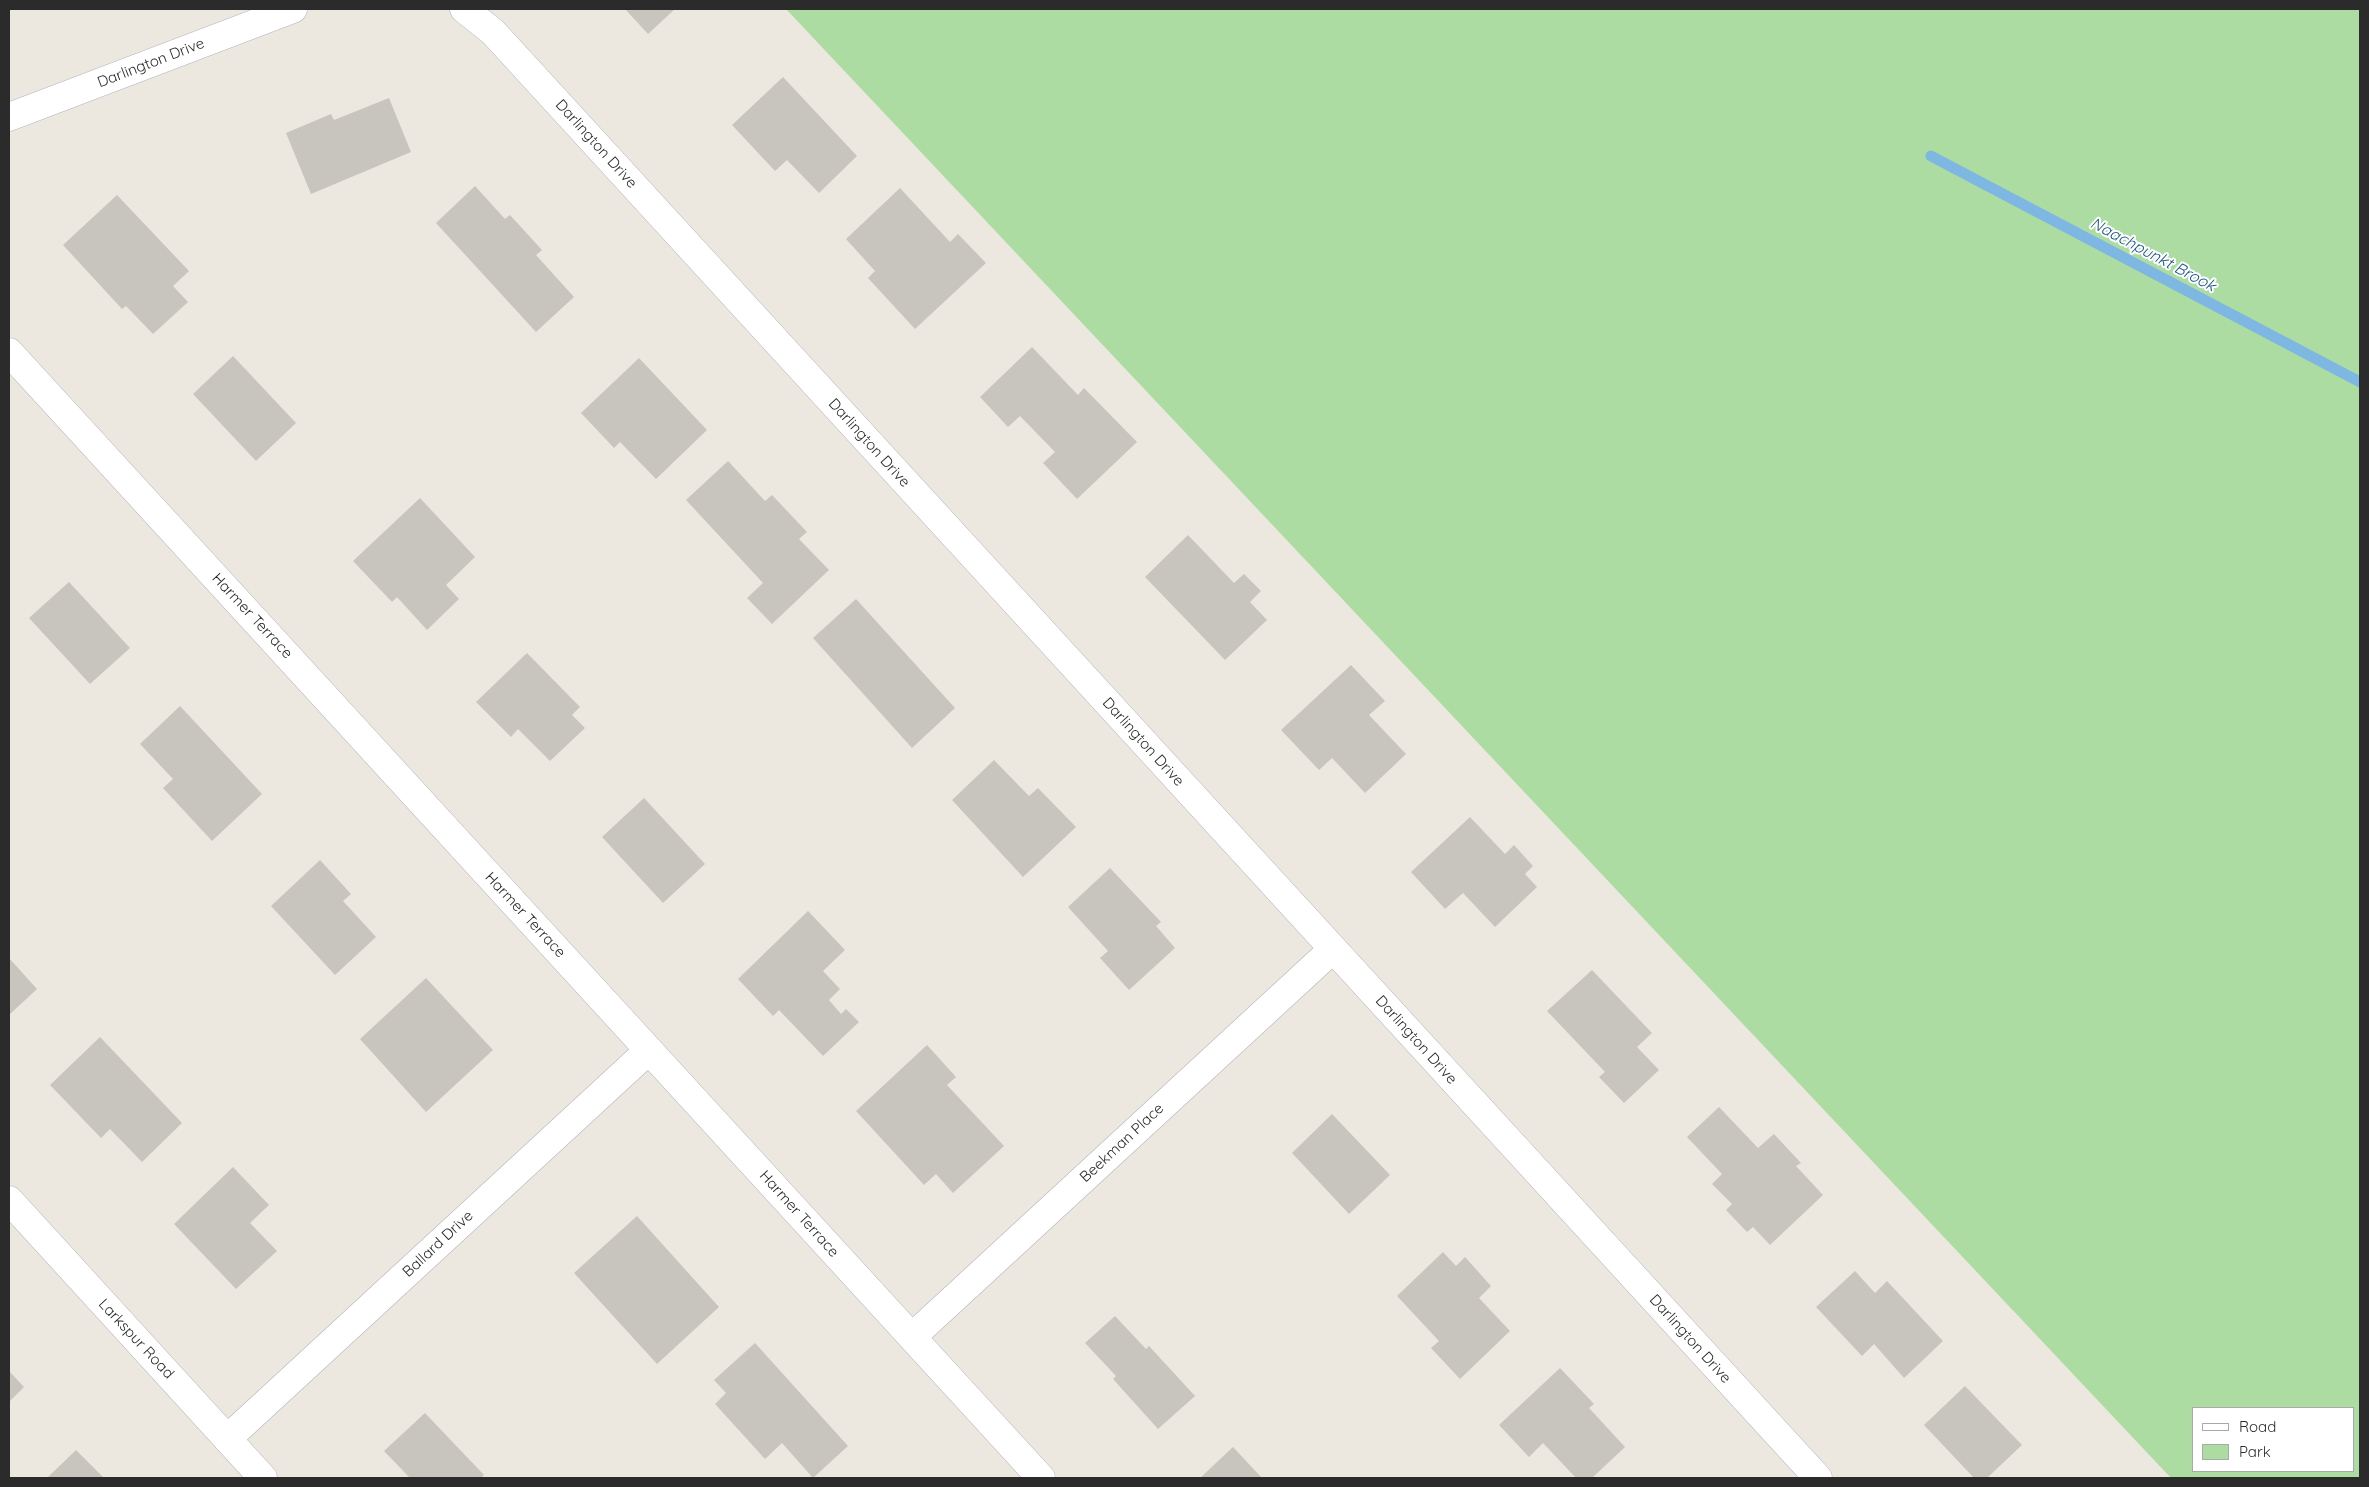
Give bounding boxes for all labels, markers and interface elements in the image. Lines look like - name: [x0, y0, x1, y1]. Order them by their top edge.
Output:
- street label: Darlington Drive: [95, 34, 207, 92]
- street label: Darlington Drive: [551, 96, 641, 192]
- water label: Naachpunkt Brook: [2087, 214, 2219, 296]
- street label: Darlington Drive: [824, 395, 914, 491]
- street label: Harmer Terrace: [208, 570, 296, 662]
- street label: Darlington Drive: [1098, 694, 1188, 790]
- street label: Harmer Terrace: [481, 869, 569, 961]
- street label: Darlington Drive: [1371, 992, 1461, 1088]
- street label: Beekman Place: [1076, 1100, 1168, 1186]
- street label: Harmer Terrace: [755, 1167, 843, 1261]
- street label: Ballard Drive: [399, 1207, 477, 1281]
- street label: Darlington Drive: [1645, 1291, 1735, 1387]
- street label: Larkspur Road: [94, 1295, 178, 1383]
- legend: [2192, 1407, 2354, 1472]
- text: Road: [2239, 1417, 2276, 1436]
- text: Park: [2239, 1442, 2271, 1461]

